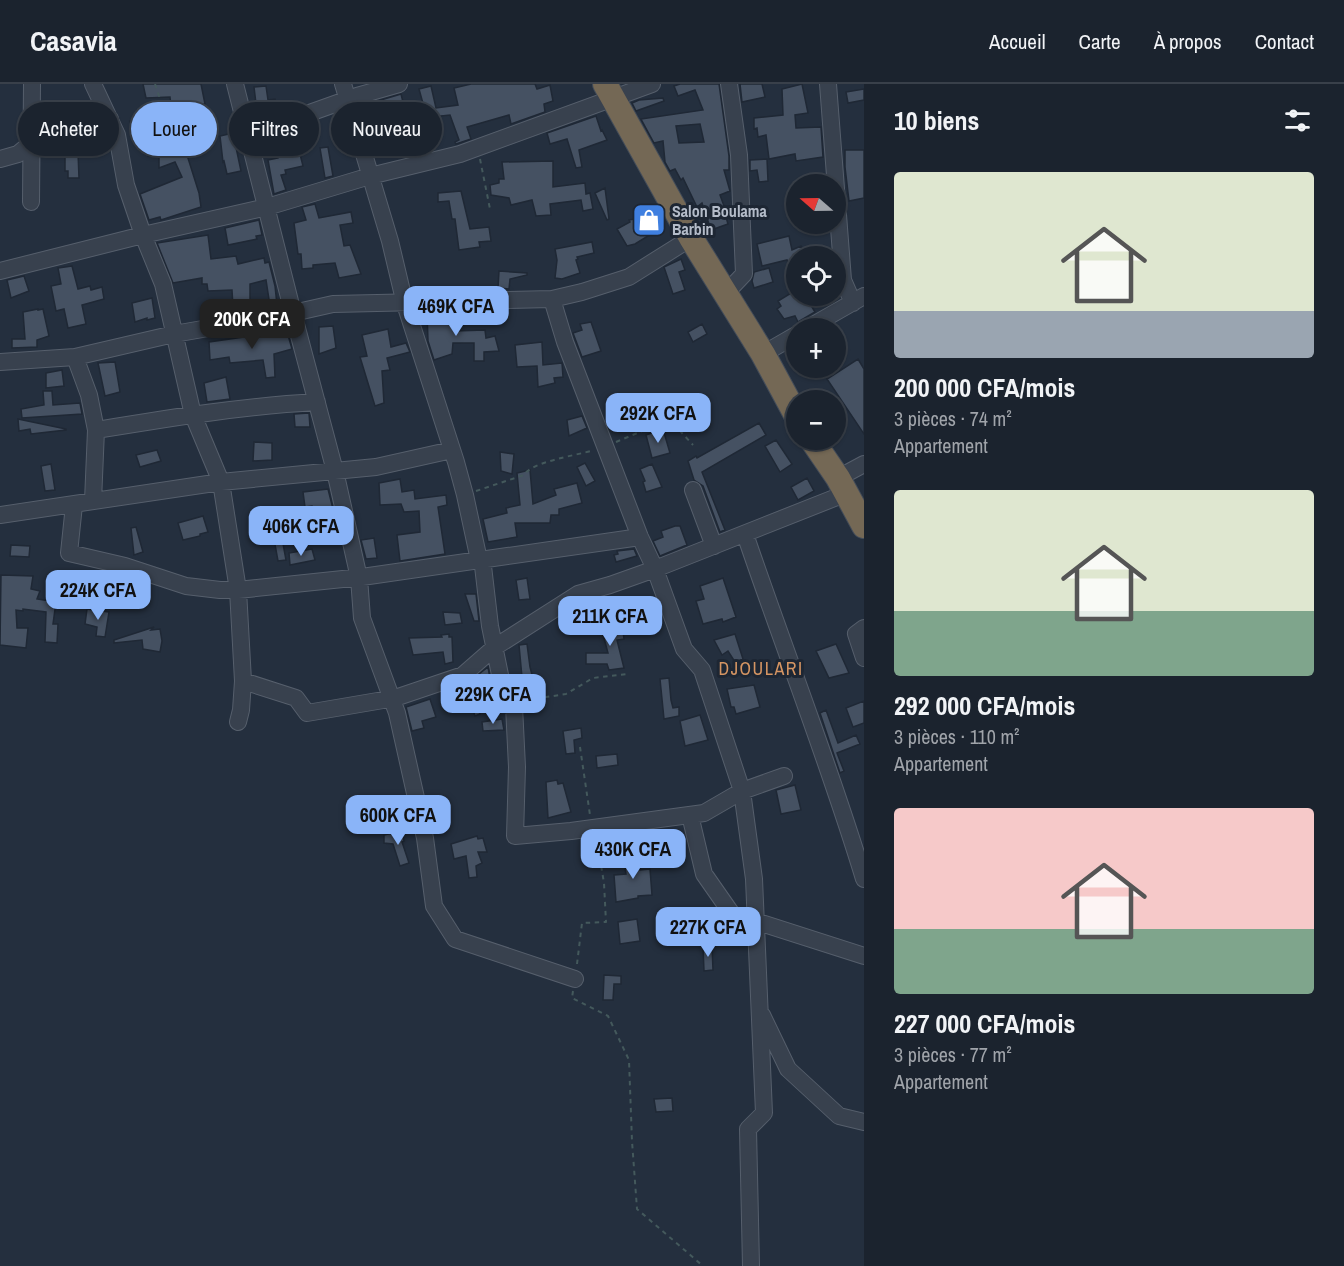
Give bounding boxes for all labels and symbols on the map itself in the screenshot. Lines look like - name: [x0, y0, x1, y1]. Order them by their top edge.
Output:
- north arrow: [786, 174, 846, 234]
- place label: Salon Boulama Barbin: [672, 200, 767, 240]
- shop icon: Salon Boulama Barbin: [631, 202, 667, 238]
- pin: 469K CFA: [394, 286, 518, 337]
- pin: 200K CFA: [190, 299, 314, 350]
- pin: 292K CFA: [596, 393, 720, 444]
- pin: 406K CFA: [239, 506, 363, 557]
- pin: 224K CFA: [36, 570, 160, 621]
- pin: 211K CFA: [548, 596, 672, 647]
- district label: DJOULARI: [719, 656, 804, 681]
- pin: 229K CFA: [431, 674, 555, 725]
- pin: 600K CFA: [336, 795, 460, 846]
- pin: 430K CFA: [571, 829, 695, 880]
- pin: 227K CFA: [646, 907, 770, 958]

